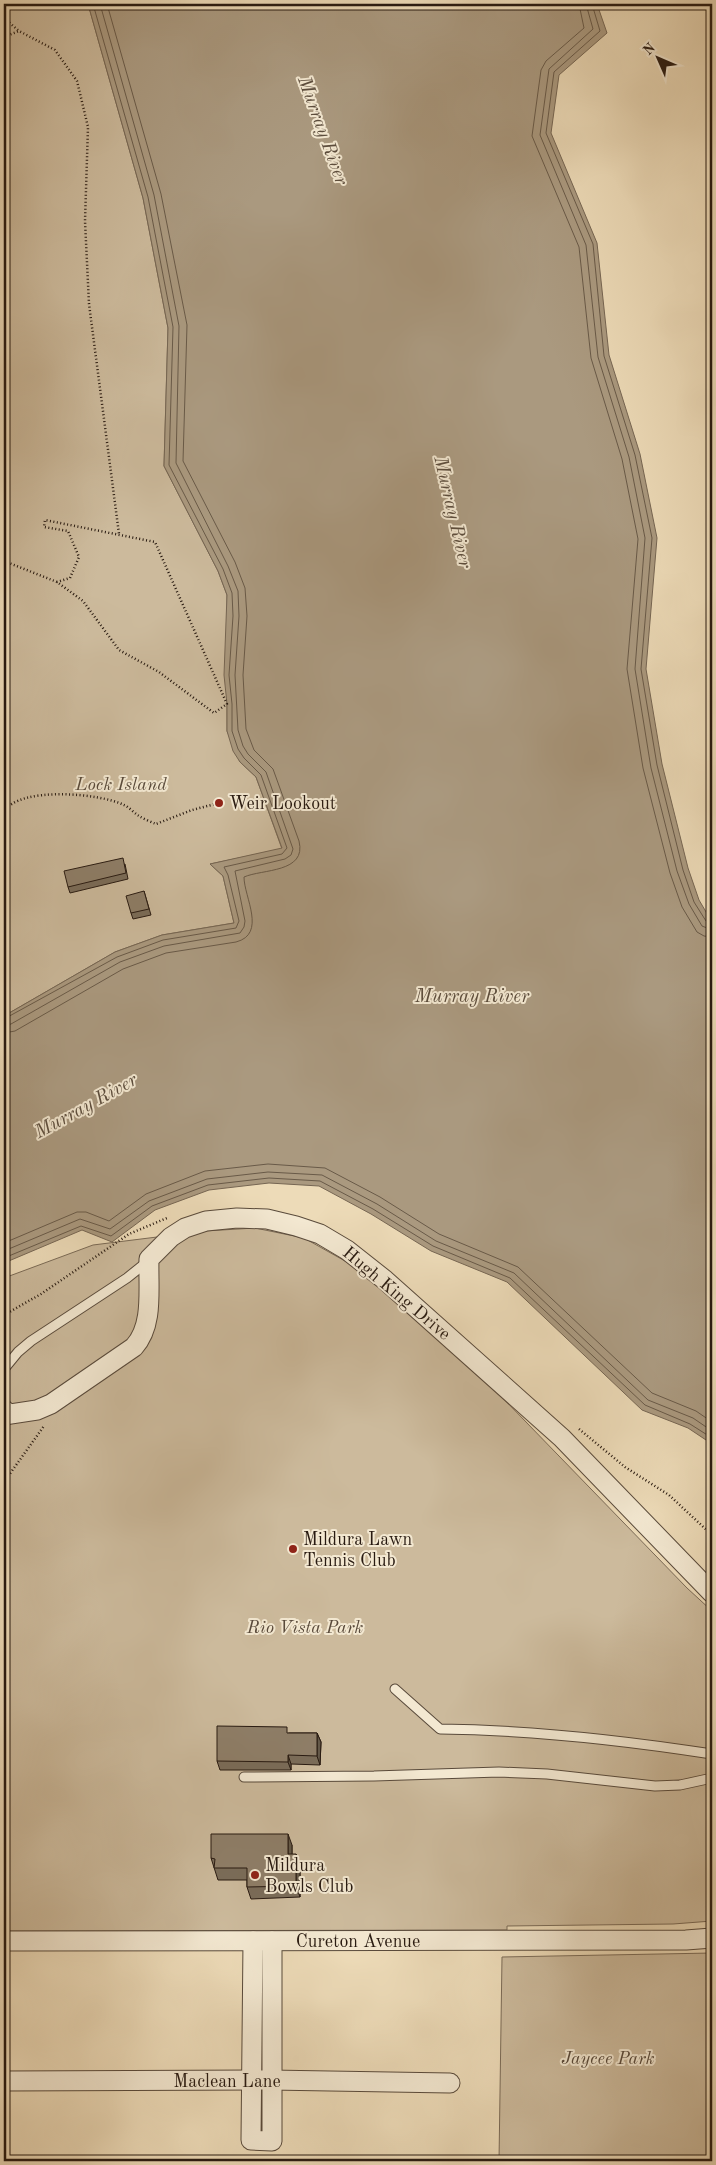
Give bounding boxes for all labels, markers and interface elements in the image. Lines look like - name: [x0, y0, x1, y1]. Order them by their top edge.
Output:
- north arrow: [634, 32, 684, 82]
- text: N: [641, 41, 658, 58]
- water label: Murray River: [293, 73, 350, 189]
- water label: Murray River: [429, 454, 474, 571]
- park label: Lock Island: [74, 776, 167, 794]
- place label: Weir Lookout: [229, 795, 336, 813]
- marker: Weir Lookout: [213, 797, 225, 809]
- water label: Murray River: [414, 988, 530, 1007]
- water label: Murray River: [31, 1071, 142, 1144]
- street label: Hugh King Drive: [339, 1244, 454, 1344]
- place label: Mildura Lawn Tennis Club: [303, 1531, 413, 1570]
- marker: Mildura Lawn Tennis Club: [287, 1543, 299, 1555]
- park label: Rio Vista Park: [246, 1619, 363, 1637]
- place label: Mildura Bowls Club: [265, 1857, 354, 1896]
- marker: Mildura Bowls Club: [249, 1869, 261, 1881]
- street label: Cureton Avenue: [296, 1933, 420, 1951]
- park label: Jaycee Park: [561, 2050, 655, 2068]
- street label: Maclean Lane: [173, 2073, 281, 2091]

